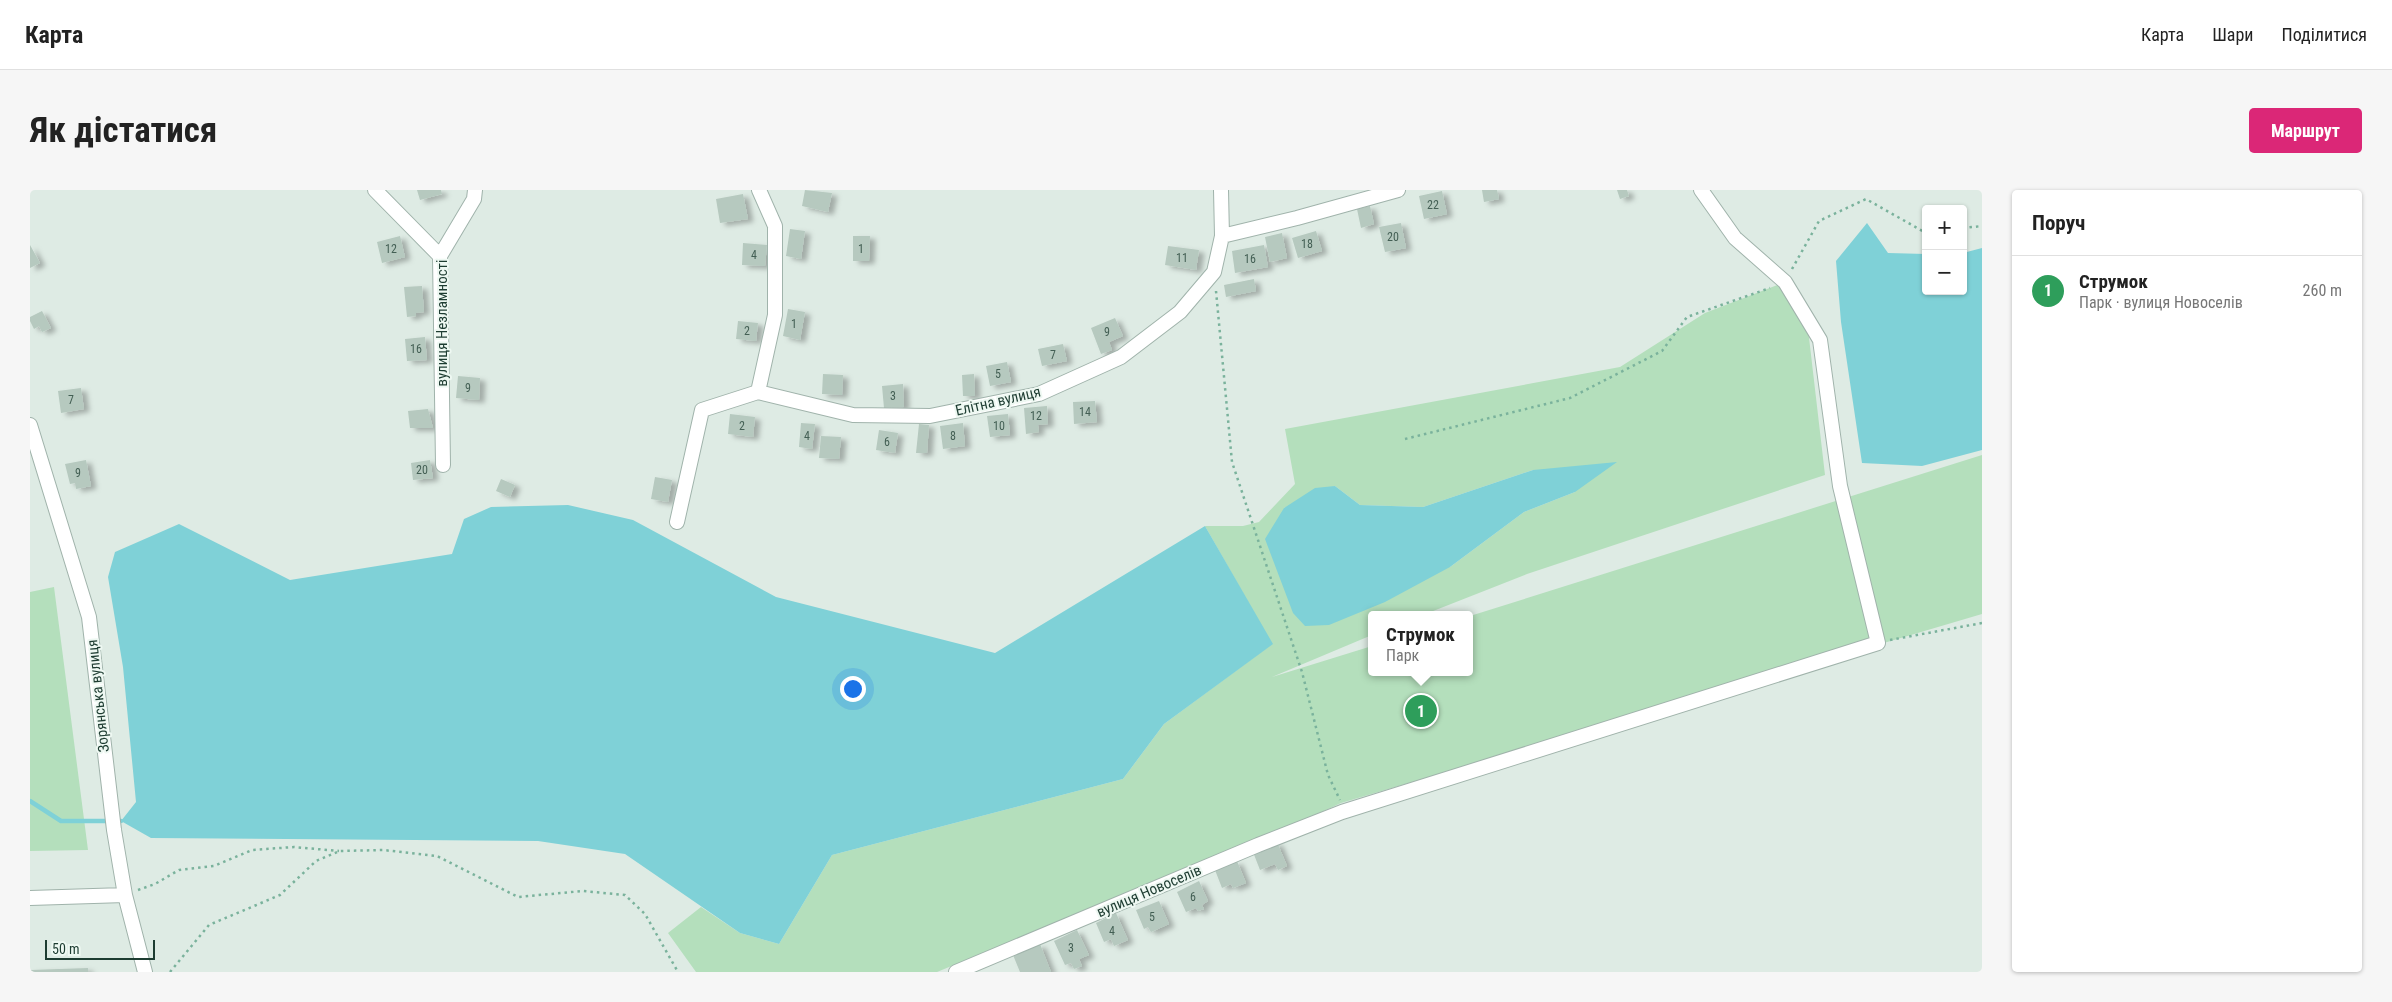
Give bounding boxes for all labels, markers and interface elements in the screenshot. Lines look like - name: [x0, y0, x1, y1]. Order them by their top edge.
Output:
- text: Карта: [25, 21, 83, 49]
- text: Карта: [2141, 24, 2184, 45]
- text: Шари: [2212, 24, 2253, 45]
- text: Поділитися: [2281, 24, 2367, 45]
- button: Маршрут: [2249, 108, 2362, 153]
- text: Як дістатися: [30, 110, 217, 151]
- house number: 22: [1427, 198, 1439, 212]
- map controls: [1922, 205, 1967, 295]
- button: +: [1922, 205, 1967, 250]
- text: Поруч: [2032, 211, 2085, 235]
- house number: 20: [1387, 230, 1399, 244]
- house number: 18: [1301, 237, 1313, 251]
- house number: 12: [385, 242, 397, 256]
- house number: 1: [858, 242, 864, 256]
- house number: 4: [751, 248, 757, 262]
- button: −: [1922, 250, 1967, 295]
- house number: 11: [1176, 251, 1188, 265]
- house number: 16: [1244, 252, 1256, 266]
- street label: вулиця Незламності: [433, 260, 451, 386]
- text: Струмок: [2079, 270, 2148, 293]
- text: 1: [2044, 281, 2052, 300]
- text: 260 m: [2303, 281, 2342, 300]
- text: Парк · вулиця Новоселів: [2079, 293, 2243, 312]
- house number: 1: [791, 317, 797, 331]
- house number: 2: [744, 324, 750, 338]
- house number: 9: [1104, 325, 1110, 339]
- house number: 16: [410, 342, 422, 356]
- house number: 7: [1050, 348, 1056, 362]
- house number: 5: [995, 367, 1001, 381]
- house number: 9: [465, 381, 471, 395]
- street label: Елітна вулиця: [954, 382, 1042, 420]
- house number: 3: [890, 389, 896, 403]
- house number: 7: [68, 393, 74, 407]
- house number: 14: [1079, 405, 1091, 419]
- house number: 12: [1030, 409, 1042, 423]
- house number: 2: [739, 419, 745, 433]
- house number: 10: [993, 419, 1005, 433]
- house number: 4: [804, 429, 810, 443]
- house number: 8: [950, 429, 956, 443]
- house number: 6: [884, 435, 890, 449]
- house number: 20: [416, 463, 428, 477]
- house number: 9: [75, 466, 81, 480]
- popup: [1368, 611, 1473, 676]
- text: Струмок: [1386, 623, 1455, 646]
- street label: Зорянська вулиця: [83, 639, 113, 753]
- text: Парк: [1386, 646, 1419, 665]
- your location: [840, 676, 866, 702]
- pin: 1: [1405, 692, 1437, 730]
- street label: вулиця Новоселів: [1094, 861, 1204, 921]
- house number: 6: [1190, 890, 1196, 904]
- house number: 5: [1149, 910, 1155, 924]
- house number: 4: [1109, 924, 1115, 938]
- scale bar: [45, 937, 155, 960]
- text: 50 m: [52, 941, 80, 957]
- house number: 3: [1068, 941, 1074, 955]

